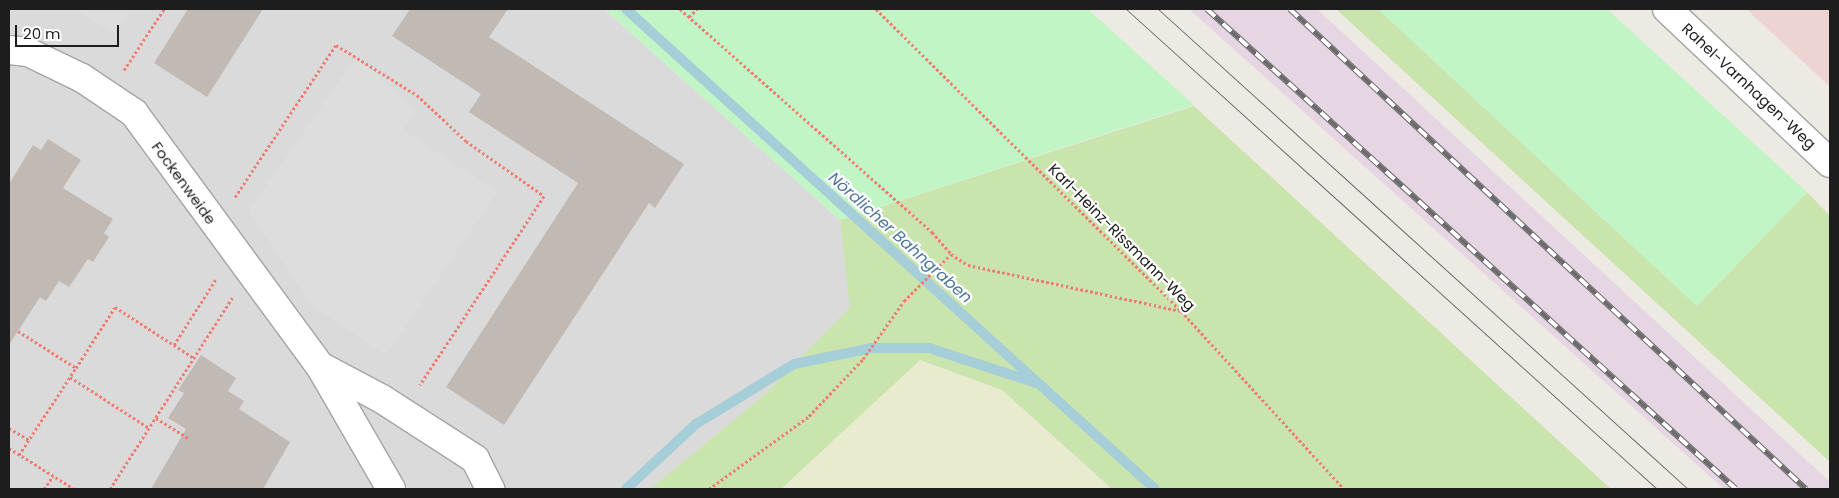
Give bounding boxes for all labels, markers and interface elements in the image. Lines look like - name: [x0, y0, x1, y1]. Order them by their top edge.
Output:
- scale bar: [18, 15, 121, 47]
- street label: Rahel-Varnhagen-Weg: [1678, 19, 1820, 153]
- text: 20 m: [23, 23, 61, 44]
- street label: Fockenweide: [148, 138, 220, 228]
- street label: Karl-Heinz-Rissmann-Weg: [1045, 160, 1199, 314]
- water label: Nördlicher Bahngraben: [824, 168, 976, 308]

